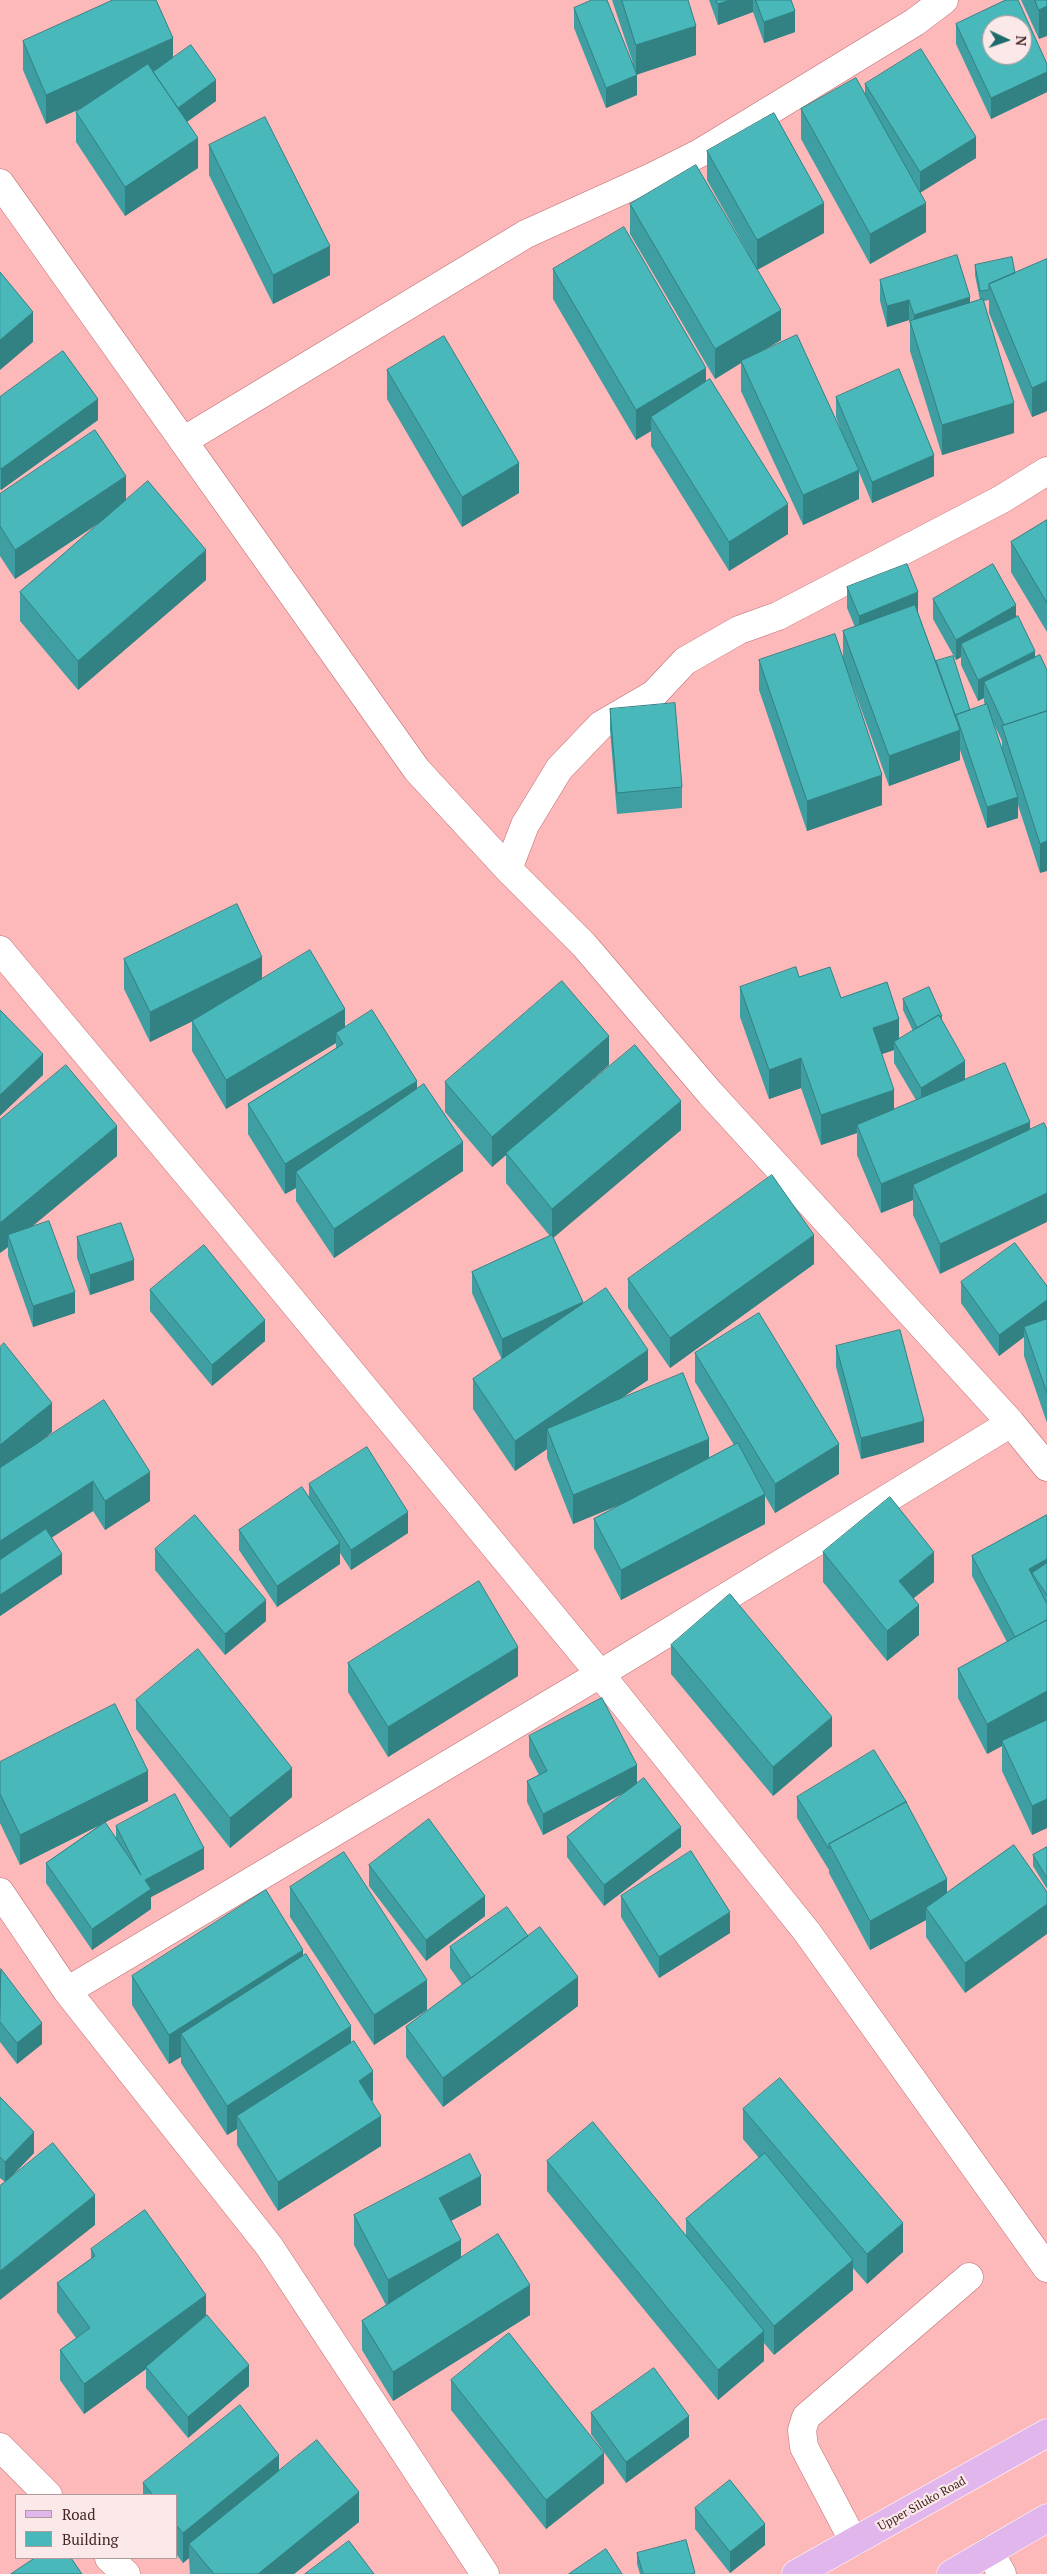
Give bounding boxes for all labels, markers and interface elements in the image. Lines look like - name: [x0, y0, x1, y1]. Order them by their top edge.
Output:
- north arrow: [982, 15, 1032, 65]
- text: N: [1012, 35, 1031, 47]
- street label: Upper Siluko Road: [876, 2474, 968, 2534]
- legend: [15, 2494, 178, 2559]
- text: Road: [62, 2504, 95, 2524]
- text: Building: [62, 2529, 119, 2549]

